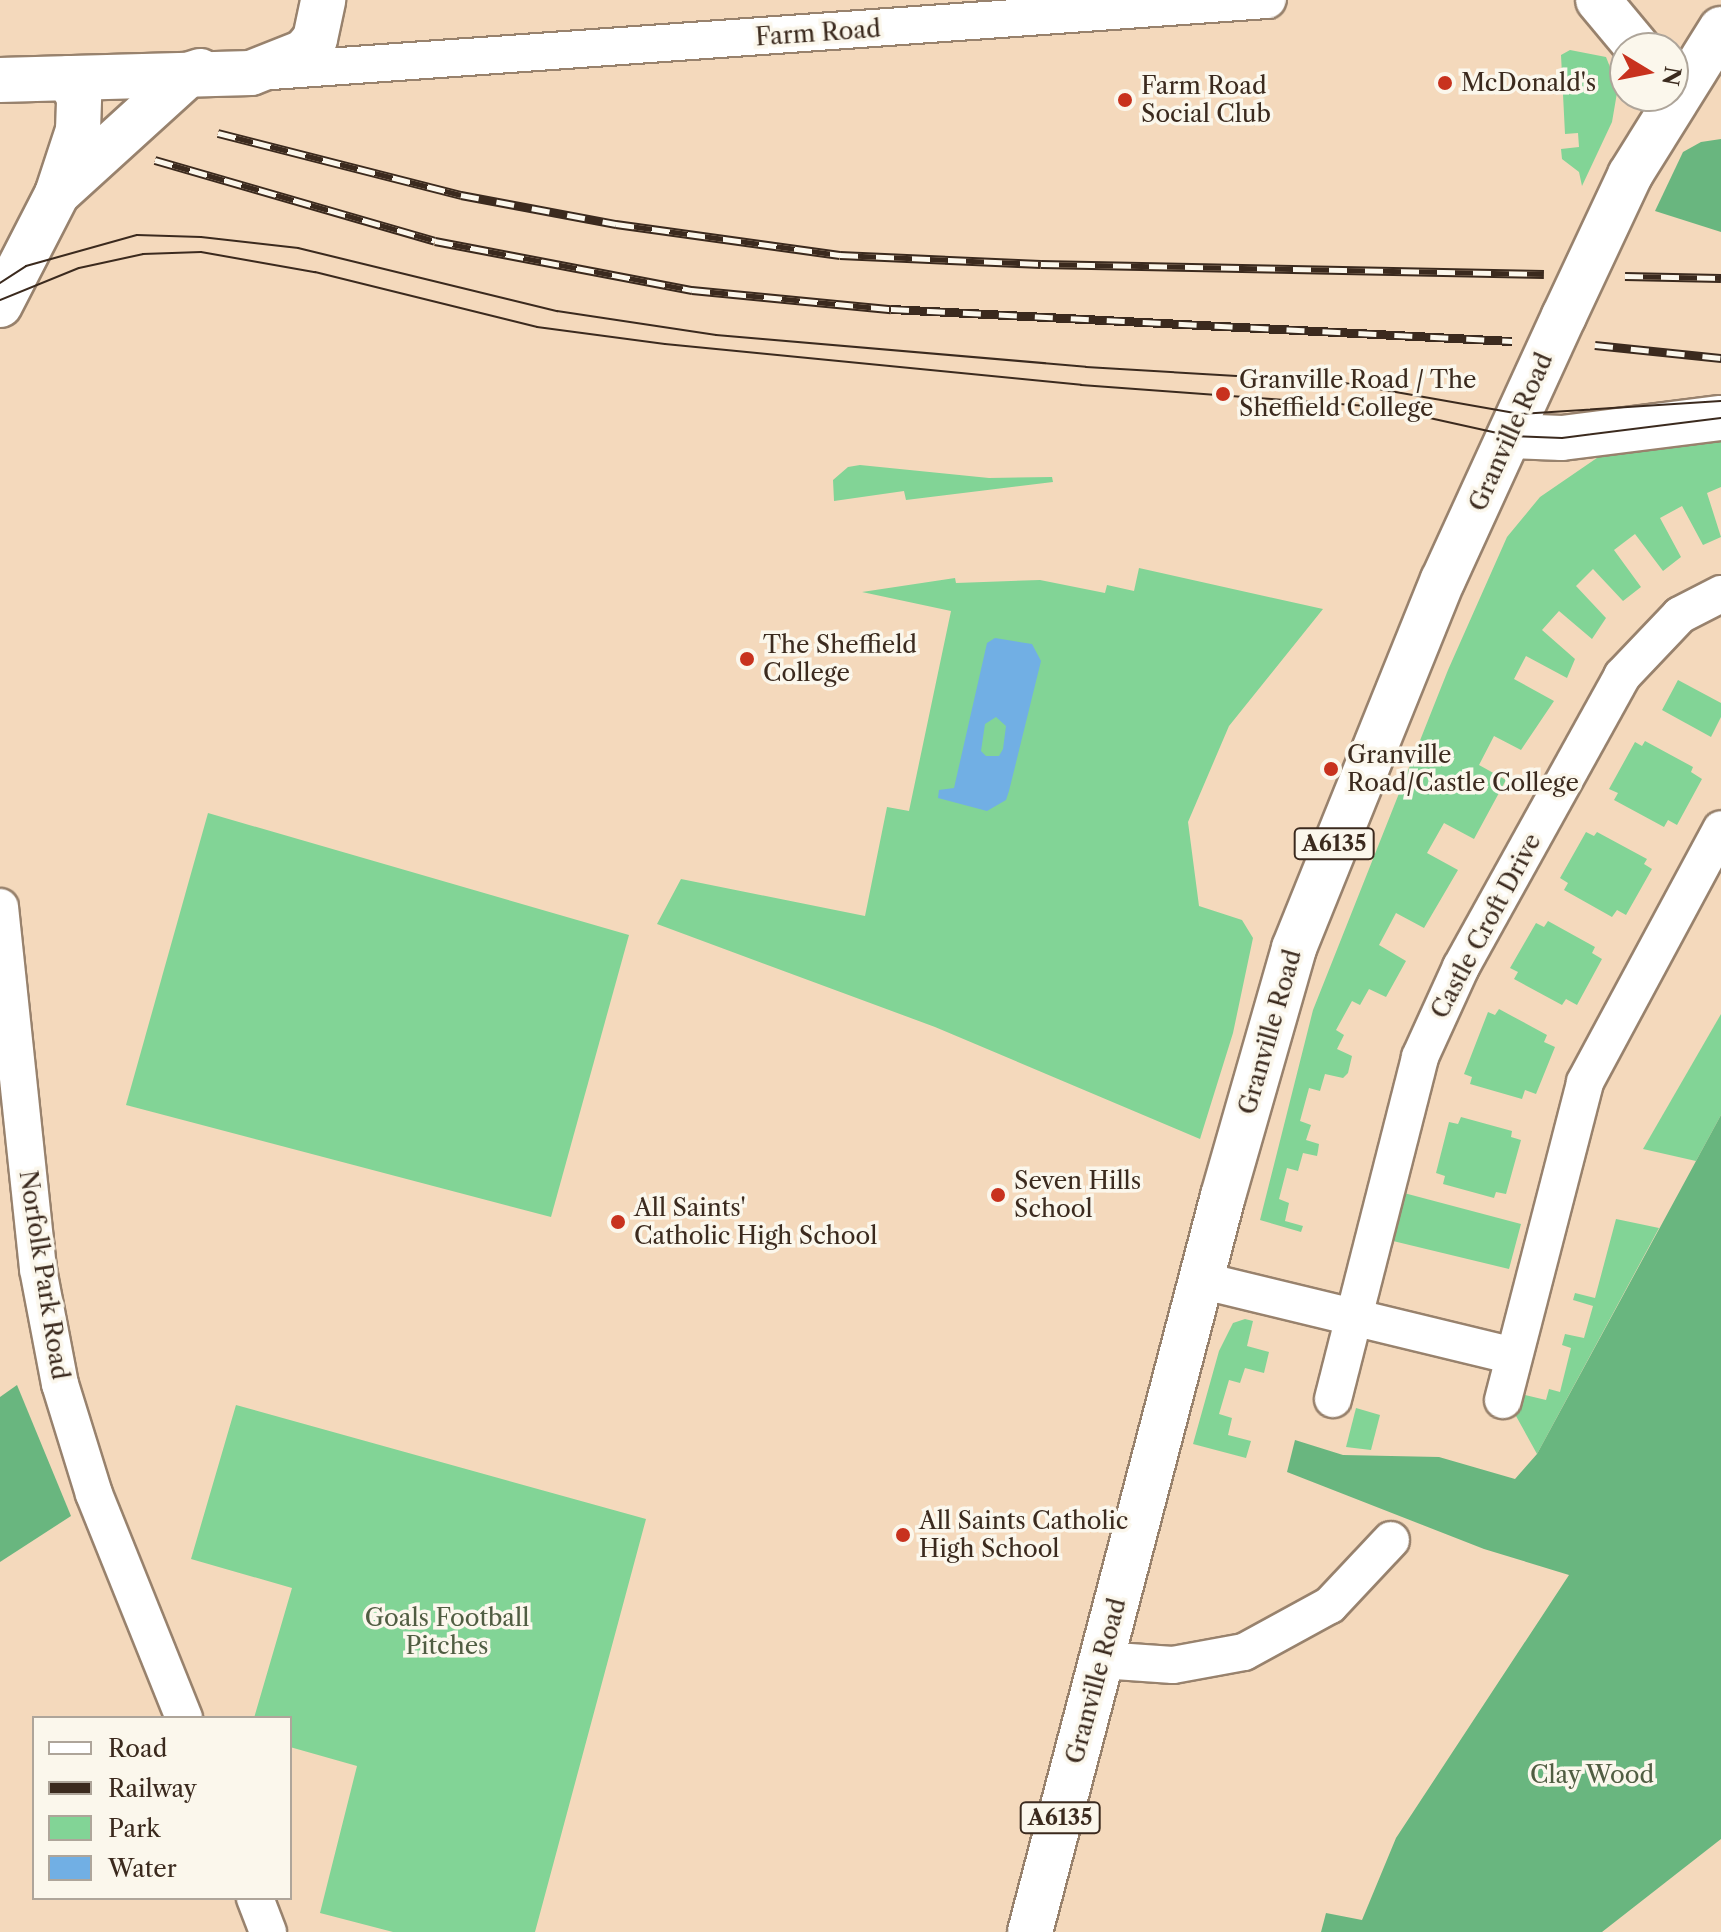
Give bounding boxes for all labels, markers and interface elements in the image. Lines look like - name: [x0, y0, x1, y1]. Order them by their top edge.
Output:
- street label: Farm Road: [754, 14, 882, 52]
- north arrow: [1609, 32, 1689, 112]
- text: N: [1656, 64, 1686, 88]
- place label: McDonald's: [1461, 69, 1596, 97]
- place label: Farm Road Social Club: [1141, 72, 1271, 128]
- marker: McDonald's: [1436, 74, 1454, 92]
- marker: Farm Road Social Club: [1116, 91, 1134, 109]
- street label: Granville Road: [1463, 348, 1559, 516]
- place label: Granville Road / The Sheffield College: [1239, 366, 1477, 422]
- marker: Granville Road / The Sheffield College: [1214, 385, 1232, 403]
- place label: The Sheffield College: [763, 631, 917, 687]
- marker: The Sheffield College: [738, 650, 756, 668]
- place label: Granville Road/Castle College: [1347, 741, 1579, 797]
- marker: Granville Road/Castle College: [1322, 760, 1340, 778]
- road number: A6135: [1292, 826, 1376, 862]
- street label: Castle Croft Drive: [1425, 829, 1547, 1023]
- street label: Granville Road: [1233, 946, 1307, 1118]
- place label: Seven Hills School: [1014, 1167, 1141, 1223]
- street label: Norfolk Park Road: [13, 1168, 75, 1382]
- marker: Seven Hills School: [989, 1186, 1007, 1204]
- place label: All Saints' Catholic High School: [634, 1194, 877, 1250]
- marker: All Saints' Catholic High School: [609, 1213, 627, 1231]
- place label: All Saints Catholic High School: [919, 1507, 1128, 1563]
- marker: All Saints Catholic High School: [894, 1526, 912, 1544]
- street label: Granville Road: [1060, 1595, 1132, 1767]
- park label: Goals Football Pitches: [365, 1604, 529, 1660]
- legend: [32, 1716, 292, 1900]
- text: Road: [108, 1734, 167, 1763]
- park label: Clay Wood: [1529, 1761, 1655, 1789]
- text: Railway: [108, 1774, 197, 1803]
- road number: A6135: [1018, 1800, 1102, 1836]
- text: Park: [108, 1814, 160, 1843]
- text: Water: [108, 1854, 177, 1883]

